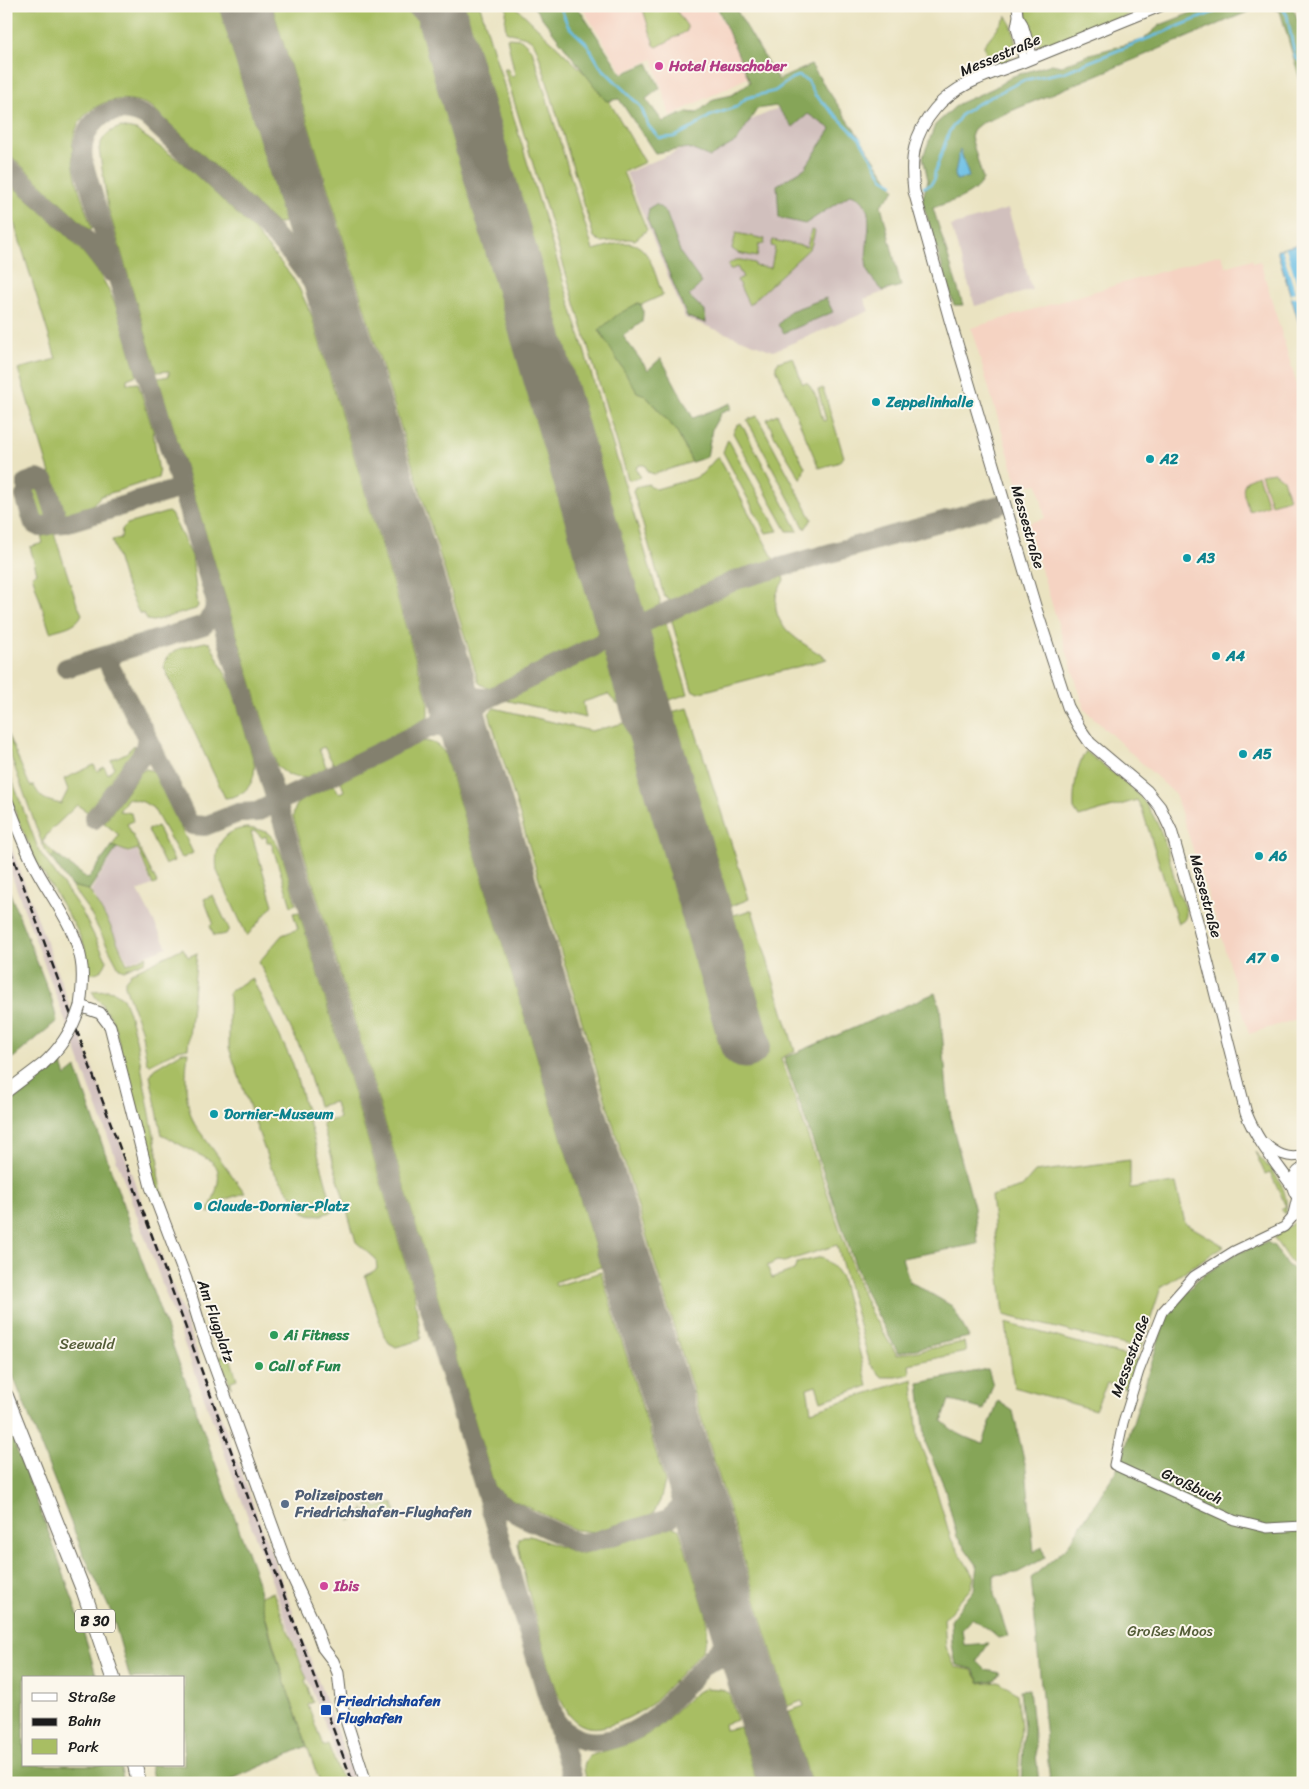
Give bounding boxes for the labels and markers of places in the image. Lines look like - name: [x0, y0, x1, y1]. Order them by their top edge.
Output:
- place label: Hotel Heuschober: [668, 53, 788, 79]
- marker: Hotel Heuschober: [653, 60, 665, 72]
- place label: Zeppelinhalle: [885, 389, 974, 415]
- marker: Zeppelinhalle: [870, 396, 882, 408]
- place label: A2: [1159, 446, 1179, 472]
- marker: A2: [1144, 453, 1156, 465]
- place label: A3: [1196, 545, 1216, 571]
- marker: A3: [1181, 552, 1193, 564]
- place label: A4: [1225, 643, 1246, 669]
- marker: A4: [1210, 650, 1222, 662]
- place label: A5: [1252, 741, 1272, 767]
- marker: A5: [1237, 748, 1249, 760]
- place label: A6: [1268, 843, 1288, 869]
- marker: A6: [1253, 850, 1265, 862]
- place label: A7: [1246, 945, 1266, 971]
- marker: A7: [1269, 952, 1281, 964]
- place label: Dornier-Museum: [224, 1101, 334, 1127]
- marker: Dornier-Museum: [208, 1108, 220, 1120]
- place label: Claude-Dornier-Platz: [207, 1193, 350, 1219]
- marker: Claude-Dornier-Platz: [192, 1200, 204, 1212]
- place label: Ai Fitness: [283, 1322, 350, 1348]
- marker: Ai Fitness: [268, 1329, 280, 1341]
- place label: Call of Fun: [268, 1353, 342, 1379]
- marker: Call of Fun: [253, 1360, 265, 1372]
- place label: Polizeiposten Friedrichshafen-Flughafen: [294, 1482, 472, 1525]
- marker: Polizeiposten Friedrichshafen-Flughafen: [279, 1498, 291, 1510]
- place label: Ibis: [333, 1573, 360, 1599]
- marker: Ibis: [318, 1580, 330, 1592]
- place label: Friedrichshafen Flughafen: [336, 1688, 441, 1731]
- marker: Friedrichshafen Flughafen: [319, 1703, 333, 1717]

